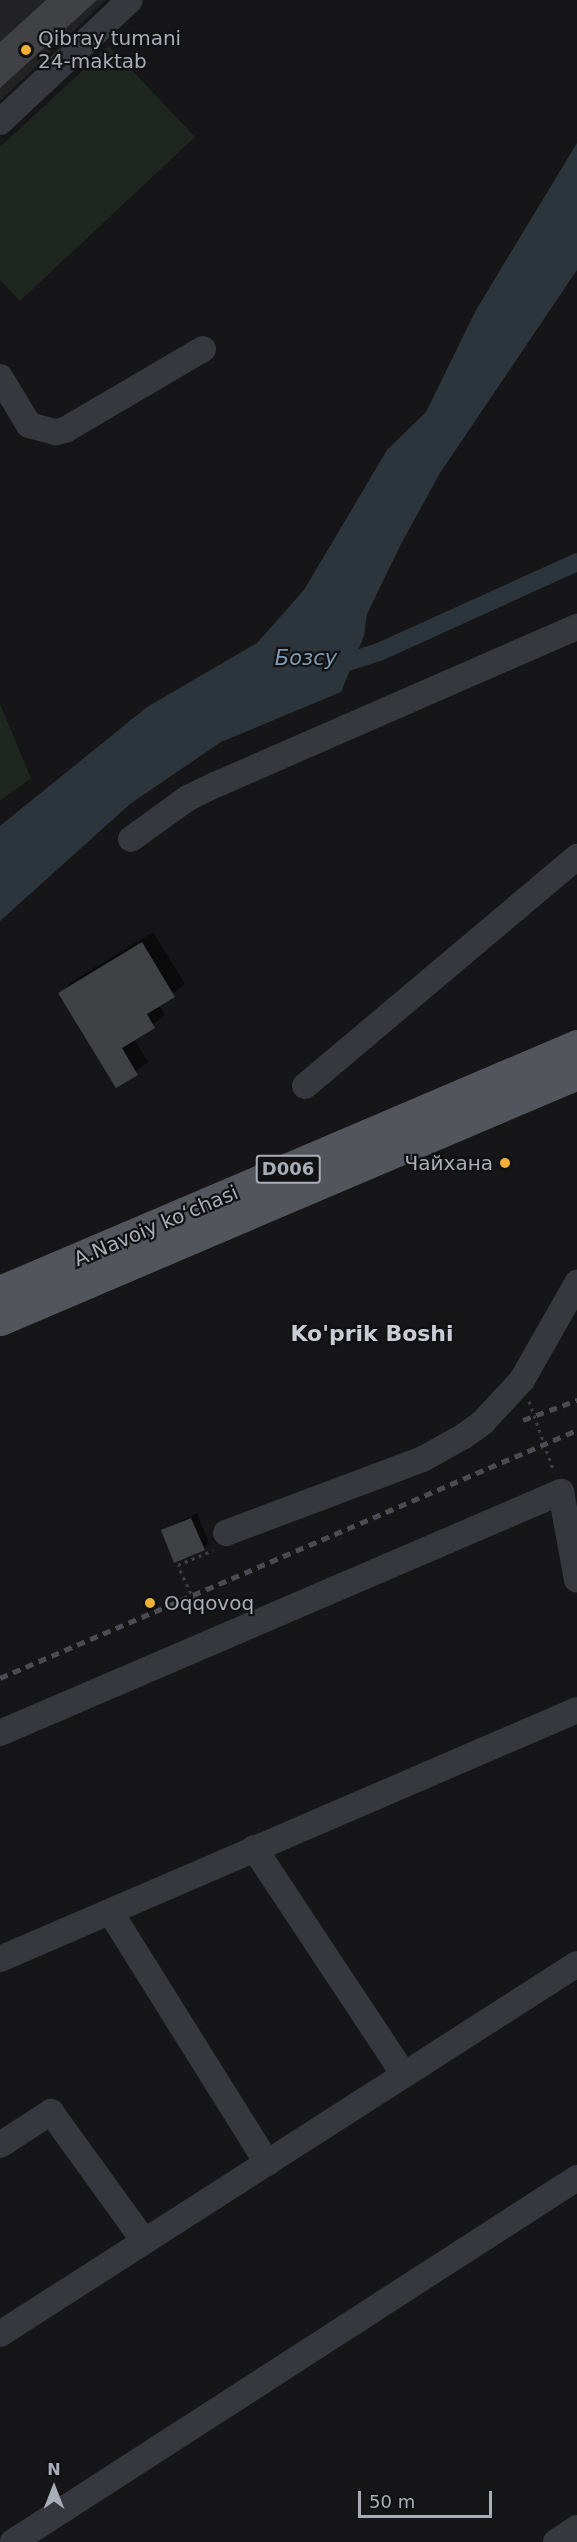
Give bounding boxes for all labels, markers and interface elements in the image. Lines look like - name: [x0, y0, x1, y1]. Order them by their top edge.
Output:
- place label: Qibray tumani 24-maktab: [38, 27, 181, 74]
- marker: Qibray tumani 24-maktab: [19, 43, 33, 57]
- water label: Бозсу: [275, 645, 337, 671]
- place label: Чайхана: [405, 1151, 493, 1175]
- road number: D006: [255, 1154, 321, 1184]
- marker: Чайхана: [498, 1156, 512, 1170]
- street label: A.Navoiy ko‘chasi: [70, 1181, 242, 1271]
- district label: Ko'prik Boshi: [290, 1321, 454, 1347]
- place label: Oqqovoq: [164, 1591, 254, 1615]
- marker: Oqqovoq: [141, 1594, 159, 1612]
- north arrow: [24, 2458, 84, 2518]
- text: N: [47, 2460, 61, 2479]
- scale bar: [361, 2479, 494, 2517]
- text: 50 m: [369, 2491, 415, 2512]

